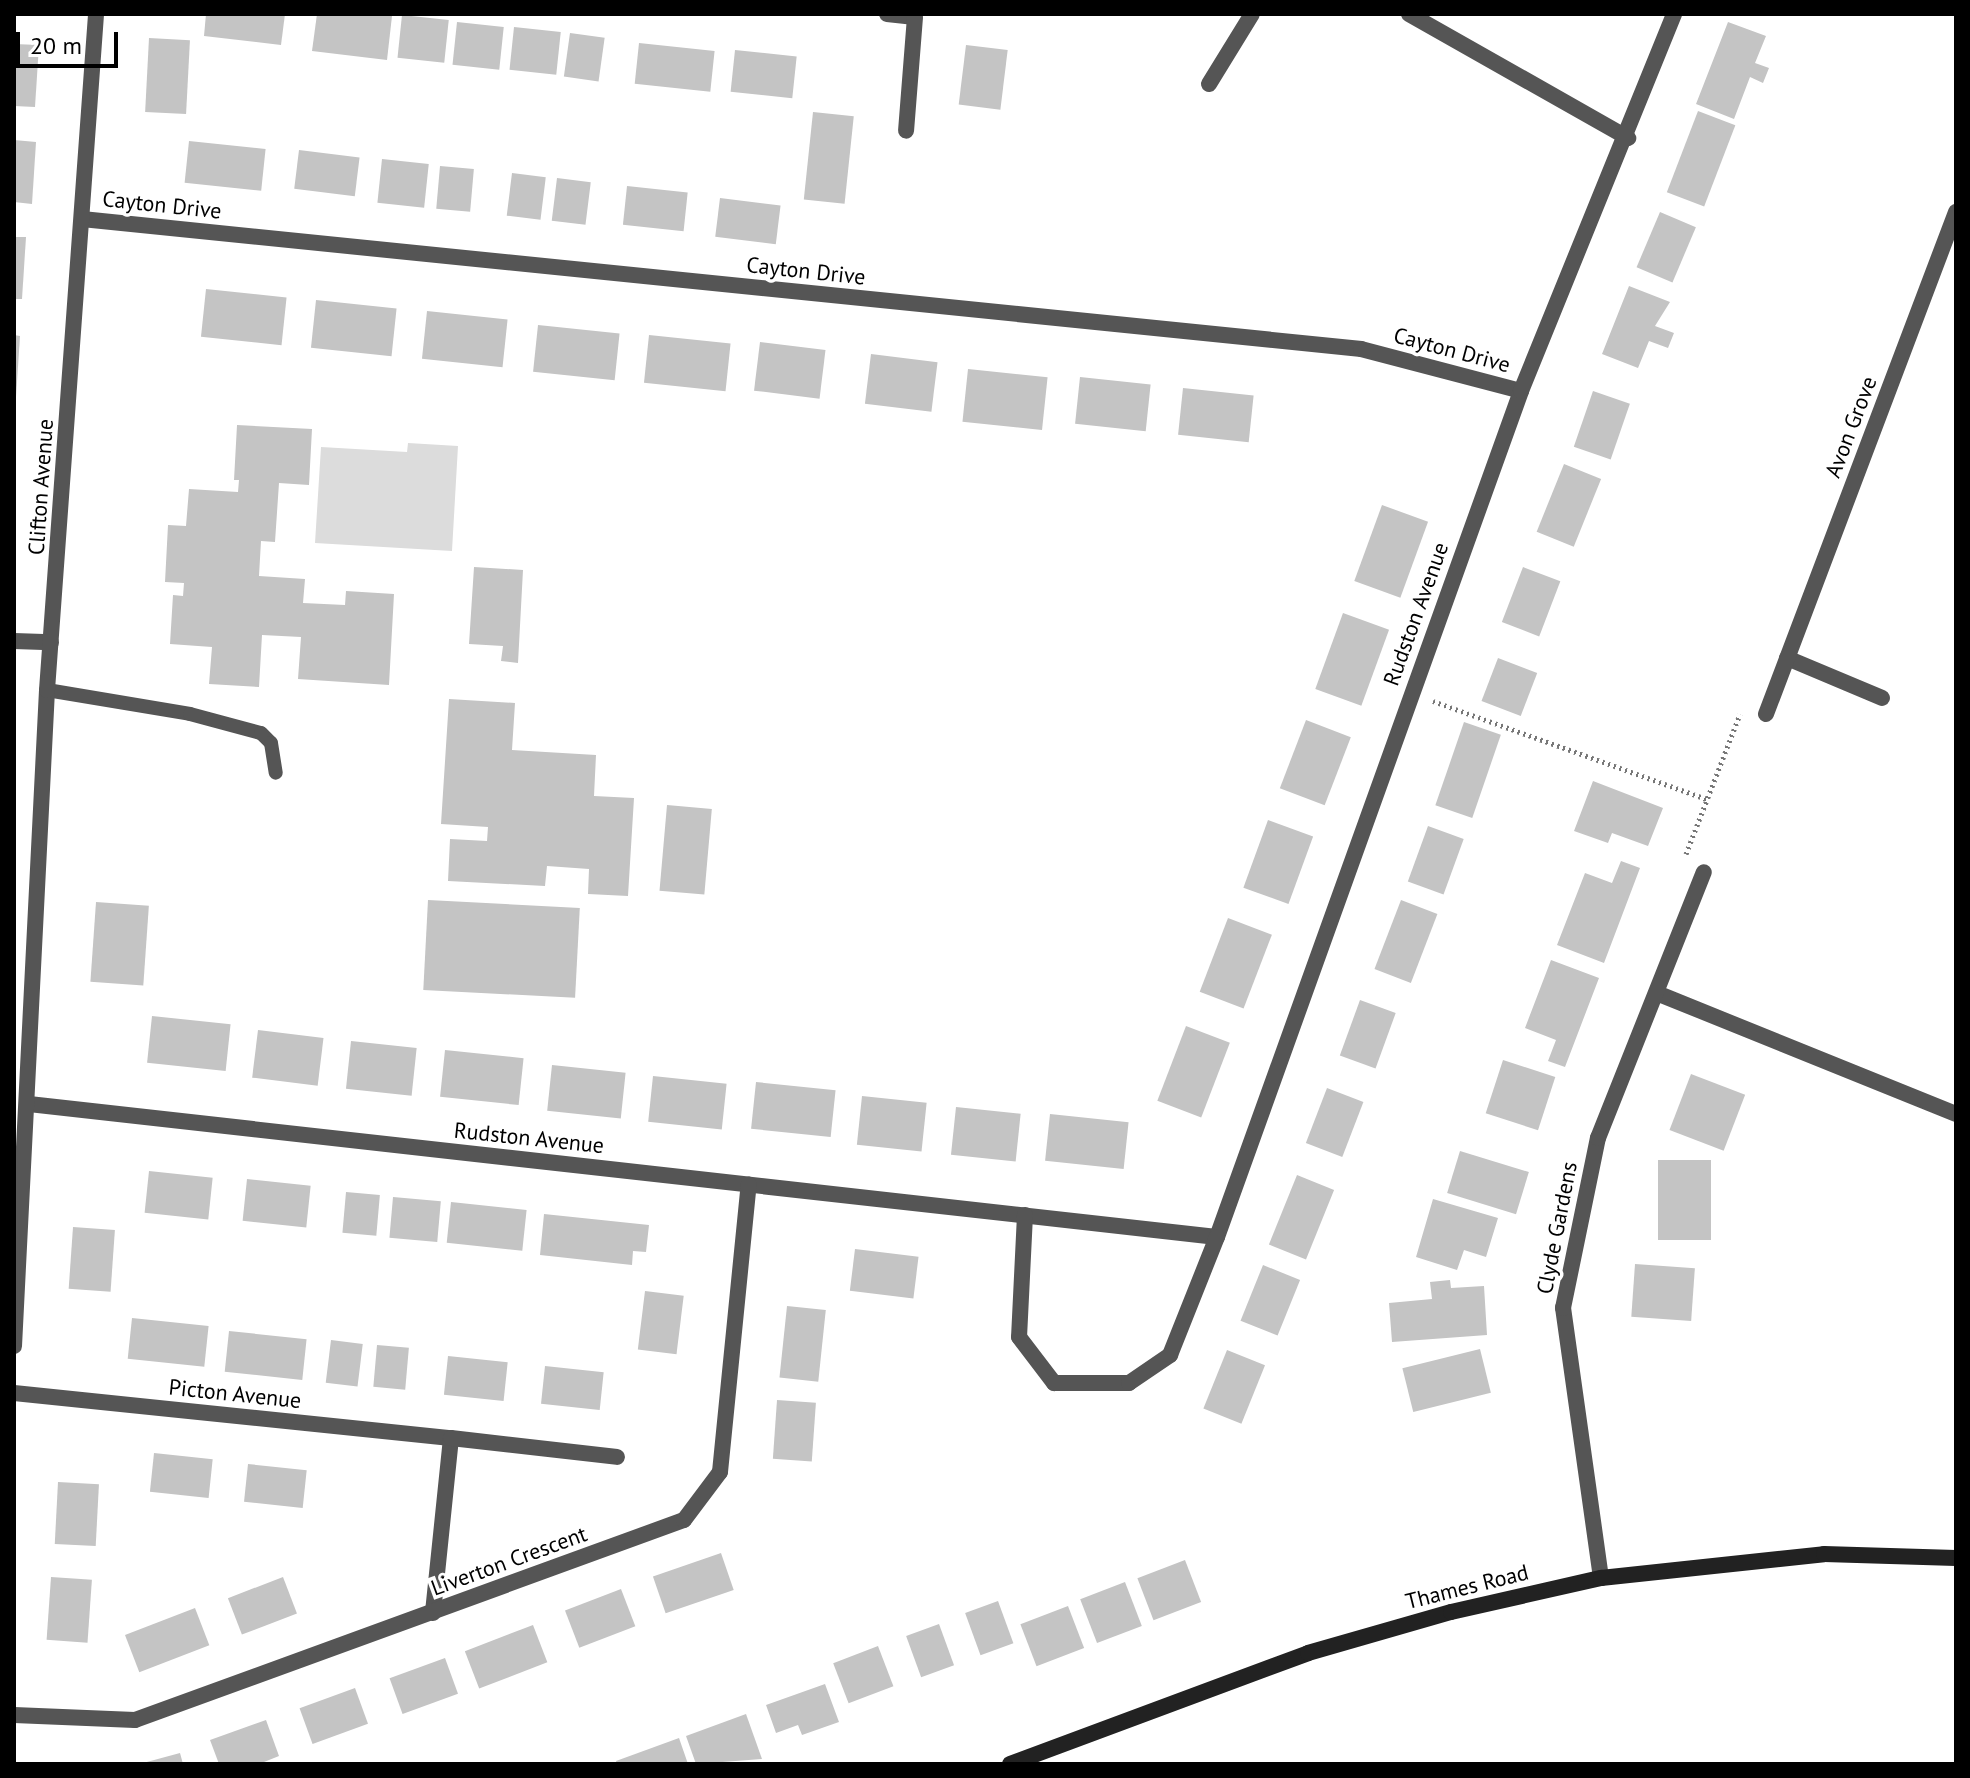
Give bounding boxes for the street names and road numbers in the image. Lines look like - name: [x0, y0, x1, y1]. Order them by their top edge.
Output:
- street label: Cayton Drive: [101, 186, 223, 224]
- street label: Cayton Drive: [745, 252, 867, 290]
- street label: Cayton Drive: [1391, 322, 1513, 378]
- street label: Avon Grove: [1820, 373, 1882, 481]
- street label: Clifton Avenue: [23, 418, 59, 556]
- street label: Rudston Avenue: [1378, 538, 1454, 690]
- street label: Rudston Avenue: [452, 1117, 606, 1159]
- street label: Clyde Gardens: [1531, 1160, 1583, 1296]
- street label: Picton Avenue: [167, 1374, 303, 1414]
- street label: Liverton Crescent: [427, 1521, 591, 1601]
- street label: Thames Road: [1403, 1559, 1531, 1615]

